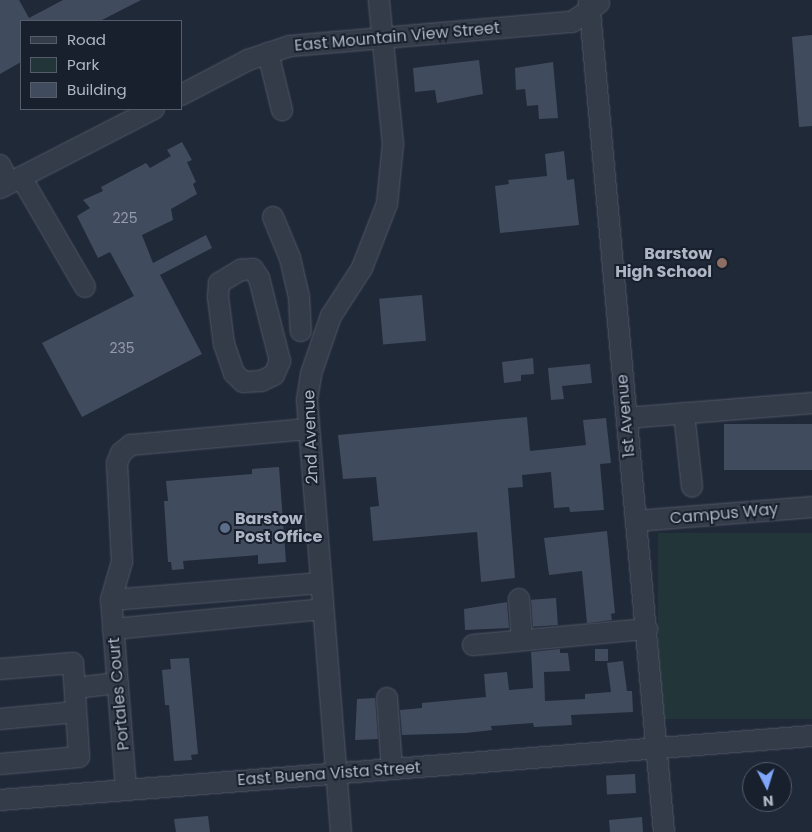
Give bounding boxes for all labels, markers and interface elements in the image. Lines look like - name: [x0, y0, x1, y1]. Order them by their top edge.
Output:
- street label: East Mountain View Street: [294, 18, 500, 56]
- legend: [20, 20, 182, 110]
- text: Road: [67, 29, 106, 50]
- text: Park: [67, 54, 99, 75]
- text: Building: [67, 79, 127, 100]
- house number: 225: [113, 210, 137, 226]
- place label: Barstow High School: [615, 244, 712, 282]
- marker: Barstow High School: [716, 257, 728, 269]
- house number: 235: [109, 340, 135, 356]
- street label: 1st Avenue: [613, 373, 639, 459]
- street label: 2nd Avenue: [300, 389, 322, 485]
- street label: Campus Way: [669, 500, 779, 528]
- place label: Barstow Post Office: [235, 509, 322, 547]
- marker: Barstow Post Office: [219, 522, 231, 534]
- street label: Portales Court: [105, 637, 133, 751]
- street label: East Buena Vista Street: [237, 758, 421, 790]
- north arrow: [742, 762, 792, 812]
- text: N: [762, 791, 774, 811]

